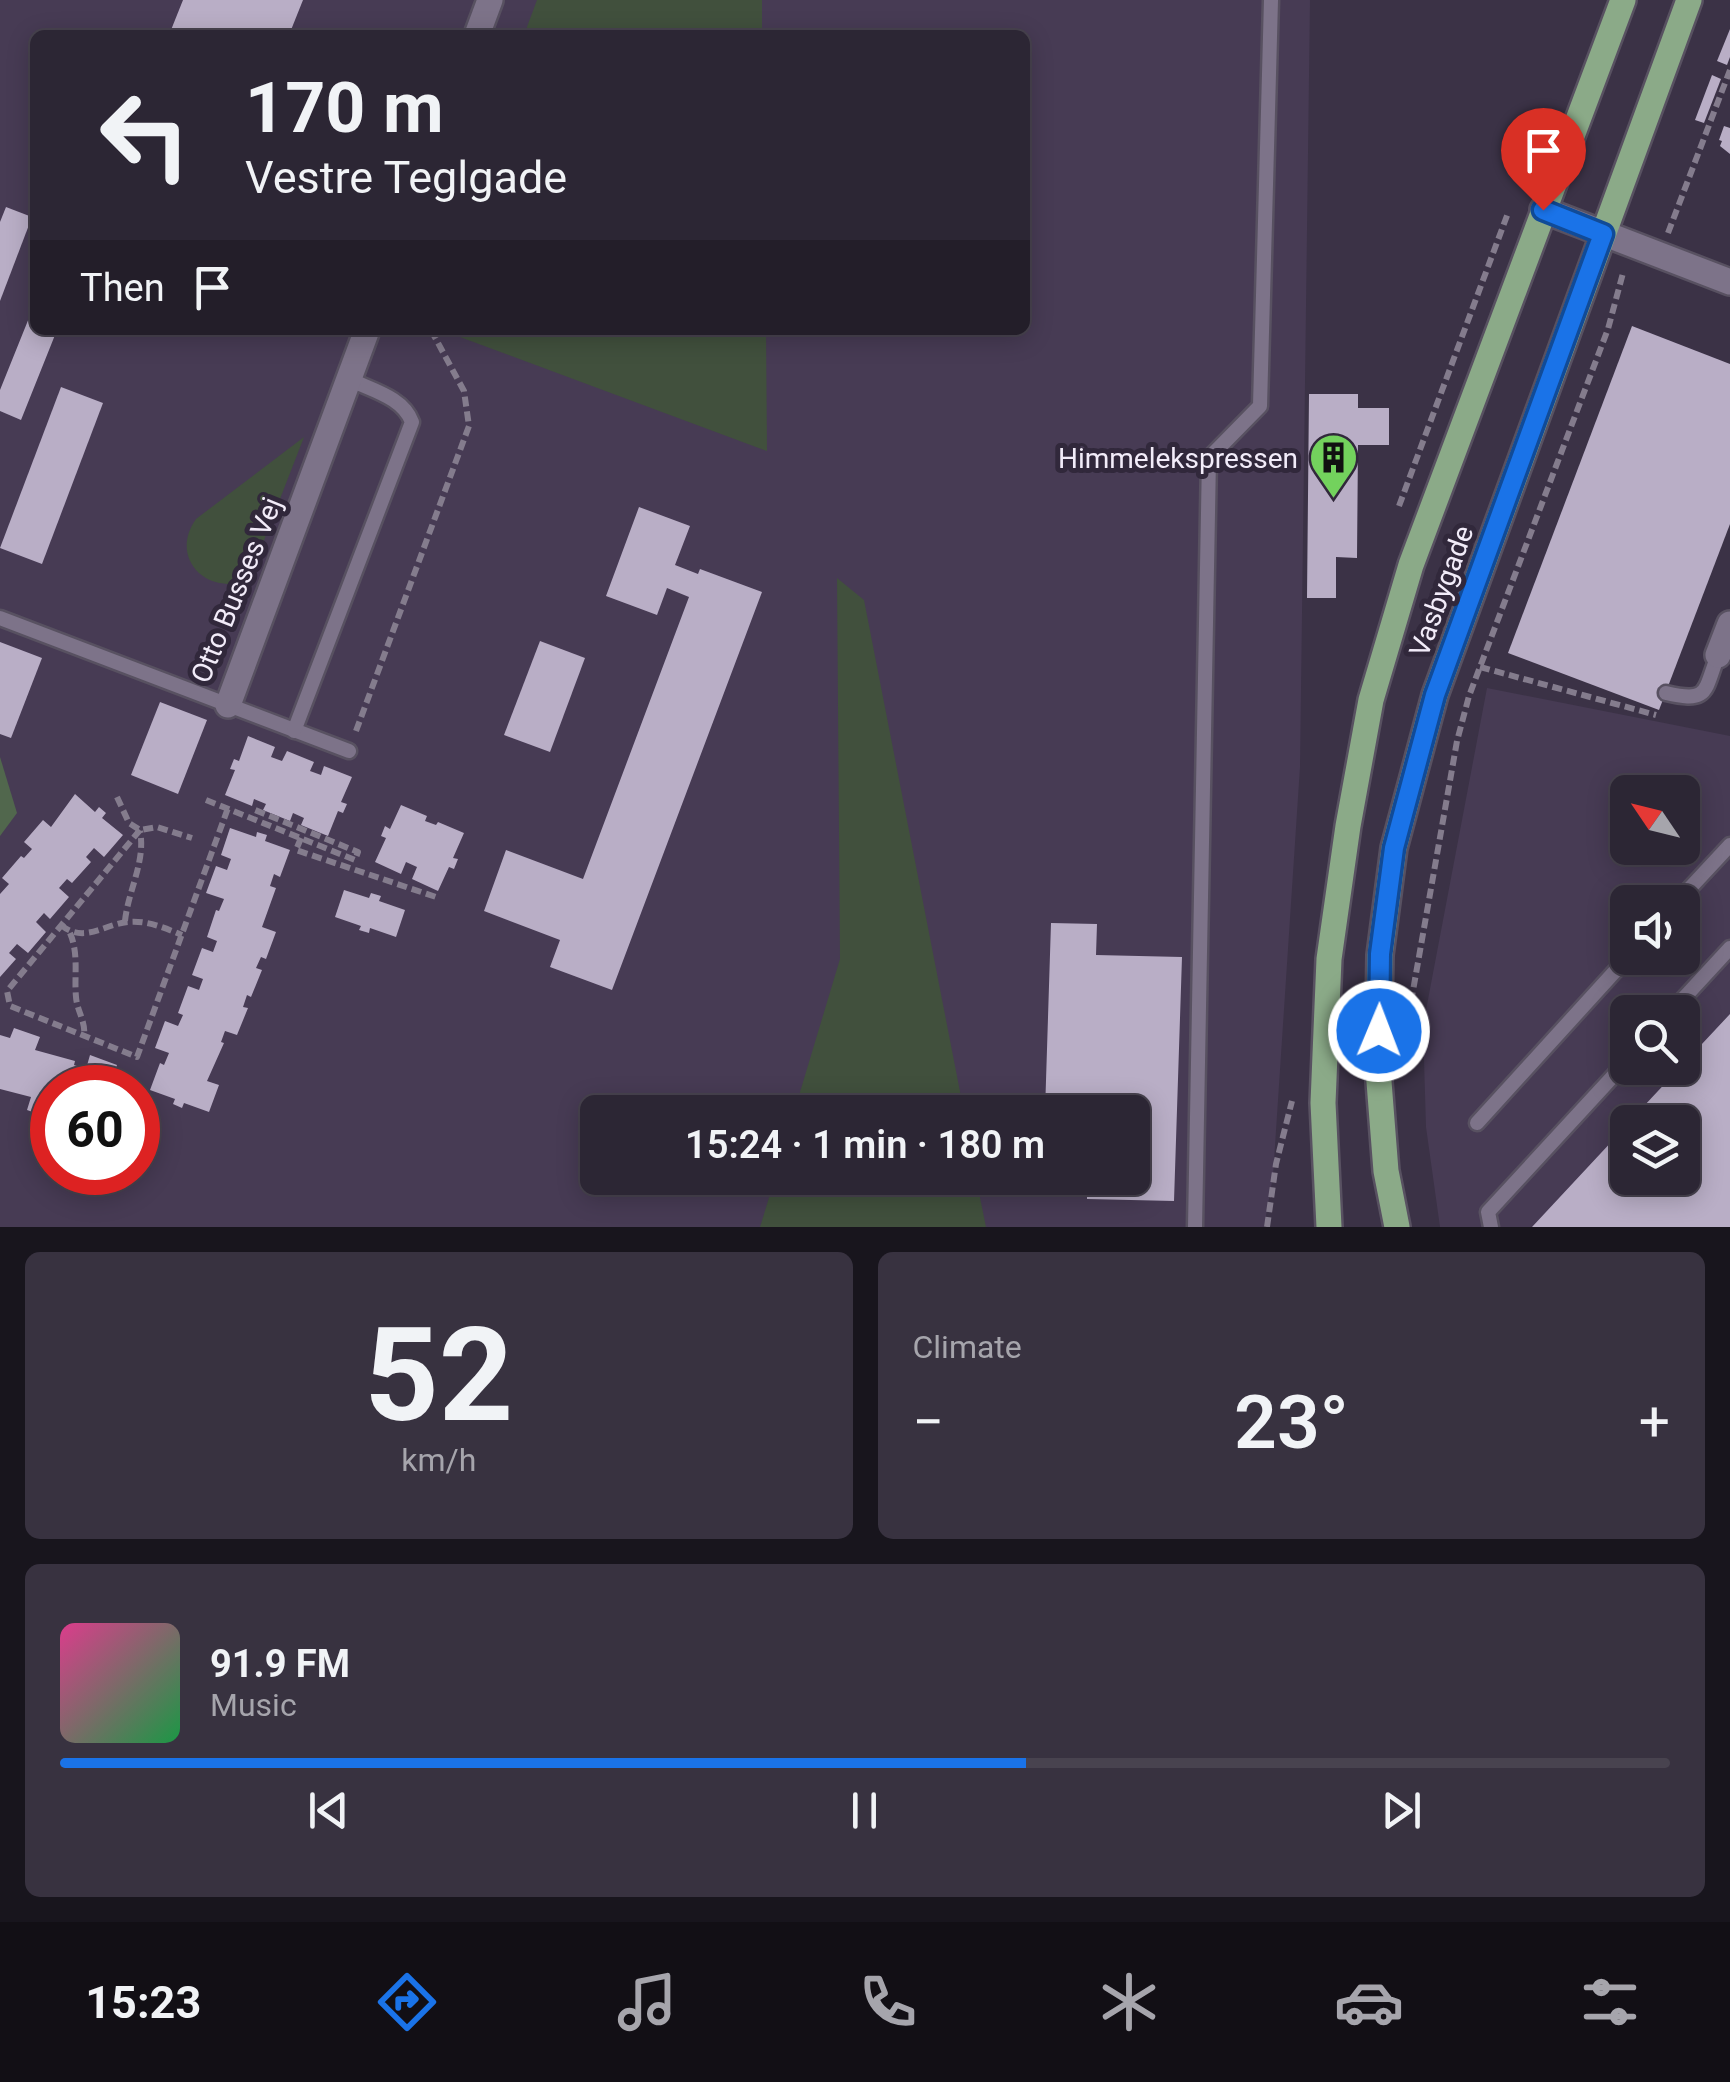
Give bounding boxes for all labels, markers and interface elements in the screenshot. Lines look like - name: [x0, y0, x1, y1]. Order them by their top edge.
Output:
- text: 170 m: [245, 67, 444, 149]
- icon: left: [80, 70, 210, 200]
- pin: [1501, 108, 1586, 211]
- icon: arrive: [1516, 123, 1571, 178]
- text: Vestre Teglgade: [245, 151, 567, 204]
- icon: arrive: [185, 260, 240, 315]
- text: Then: [80, 266, 165, 310]
- building icon: Himmelekspressen: [1307, 432, 1359, 500]
- place label: Himmelekspressen: [1058, 442, 1298, 475]
- street label: Otto Busses Vej: [184, 493, 289, 688]
- street label: Vasbygade: [1403, 521, 1480, 661]
- north arrow: [1610, 775, 1700, 865]
- map controls: [1610, 775, 1700, 1195]
- button: sound: [1610, 885, 1700, 975]
- position arrow: [1327, 979, 1431, 1083]
- button: search: [1610, 995, 1700, 1085]
- speed limit sign: 60: [30, 1065, 160, 1195]
- button: layers: [1610, 1105, 1700, 1195]
- text: 15:24 · 1 min · 180 m: [685, 1123, 1045, 1167]
- text: 52: [364, 1299, 513, 1452]
- text: Climate: [913, 1328, 1022, 1366]
- text: 23°: [1234, 1378, 1349, 1466]
- text: −: [913, 1390, 944, 1454]
- text: +: [1639, 1390, 1670, 1454]
- text: km/h: [401, 1441, 476, 1479]
- text: 91.9 FM: [210, 1642, 350, 1686]
- text: Music: [210, 1686, 297, 1724]
- icon: previous: [301, 1783, 356, 1838]
- icon: pause: [837, 1783, 892, 1838]
- icon: next: [1374, 1783, 1429, 1838]
- icon: directions: [372, 1967, 442, 2037]
- icon: music: [612, 1967, 682, 2037]
- icon: phone: [853, 1967, 923, 2037]
- icon: climate: [1094, 1967, 1164, 2037]
- icon: car: [1334, 1967, 1404, 2037]
- icon: filters: [1575, 1967, 1645, 2037]
- text: 15:23: [85, 1976, 201, 2029]

